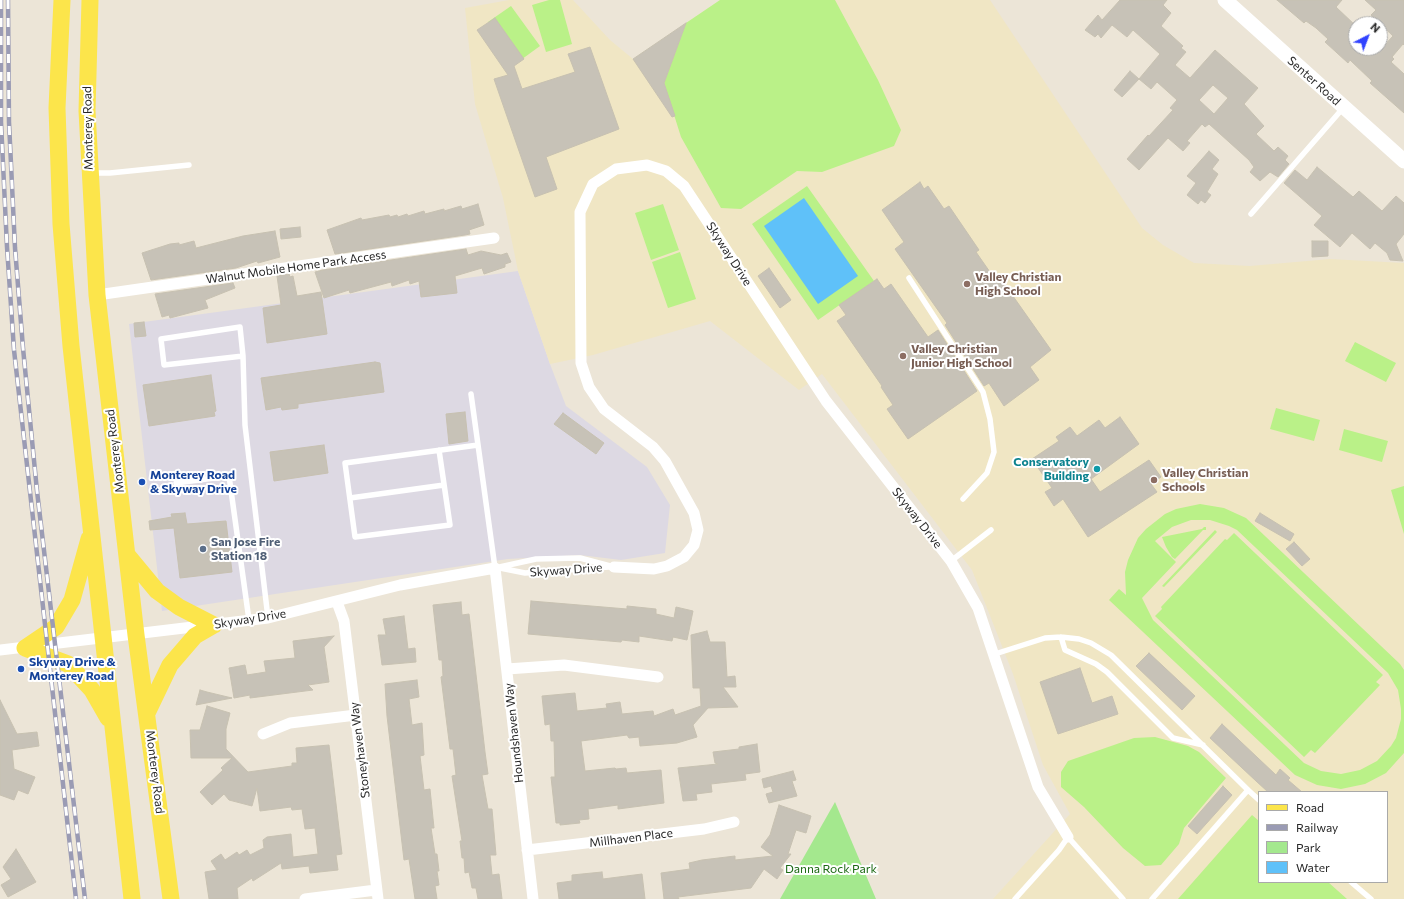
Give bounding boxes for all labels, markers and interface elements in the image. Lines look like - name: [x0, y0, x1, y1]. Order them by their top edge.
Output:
- north arrow: [1348, 16, 1388, 56]
- text: N: [1368, 20, 1383, 35]
- street label: Senter Road: [1284, 53, 1344, 109]
- street label: Monterey Road: [80, 86, 96, 170]
- street label: Skyway Drive: [703, 220, 755, 288]
- street label: Walnut Mobile Home Park Access: [205, 247, 387, 287]
- place label: Valley Christian High School: [975, 270, 1061, 298]
- marker: Valley Christian High School: [962, 279, 972, 289]
- place label: Valley Christian Junior High School: [911, 342, 1012, 370]
- marker: Valley Christian Junior High School: [898, 351, 908, 361]
- street label: Monterey Road: [103, 408, 127, 494]
- place label: Conservatory Building: [1013, 455, 1089, 483]
- marker: Conservatory Building: [1092, 464, 1102, 474]
- place label: Valley Christian Schools: [1162, 466, 1248, 494]
- place label: Monterey Road & Skyway Drive: [150, 468, 237, 496]
- marker: Valley Christian Schools: [1149, 475, 1159, 485]
- marker: Monterey Road & Skyway Drive: [137, 477, 147, 487]
- street label: Skyway Drive: [889, 485, 945, 551]
- place label: San Jose Fire Station 18: [211, 535, 280, 563]
- marker: San Jose Fire Station 18: [198, 544, 208, 554]
- street label: Skyway Drive: [529, 560, 603, 580]
- street label: Skyway Drive: [213, 606, 287, 632]
- place label: Skyway Drive & Monterey Road: [29, 655, 116, 683]
- marker: Skyway Drive & Monterey Road: [16, 664, 26, 674]
- street label: Houndshaven Way: [502, 682, 526, 784]
- street label: Stoneyhaven Way: [347, 701, 373, 799]
- street label: Monterey Road: [143, 729, 167, 815]
- legend: [1258, 791, 1388, 883]
- text: Road: [1296, 800, 1324, 814]
- text: Railway: [1296, 820, 1338, 834]
- street label: Millhaven Place: [588, 826, 674, 850]
- text: Park: [1296, 840, 1321, 854]
- text: Water: [1296, 860, 1330, 874]
- park label: Danna Rock Park: [785, 862, 877, 876]

